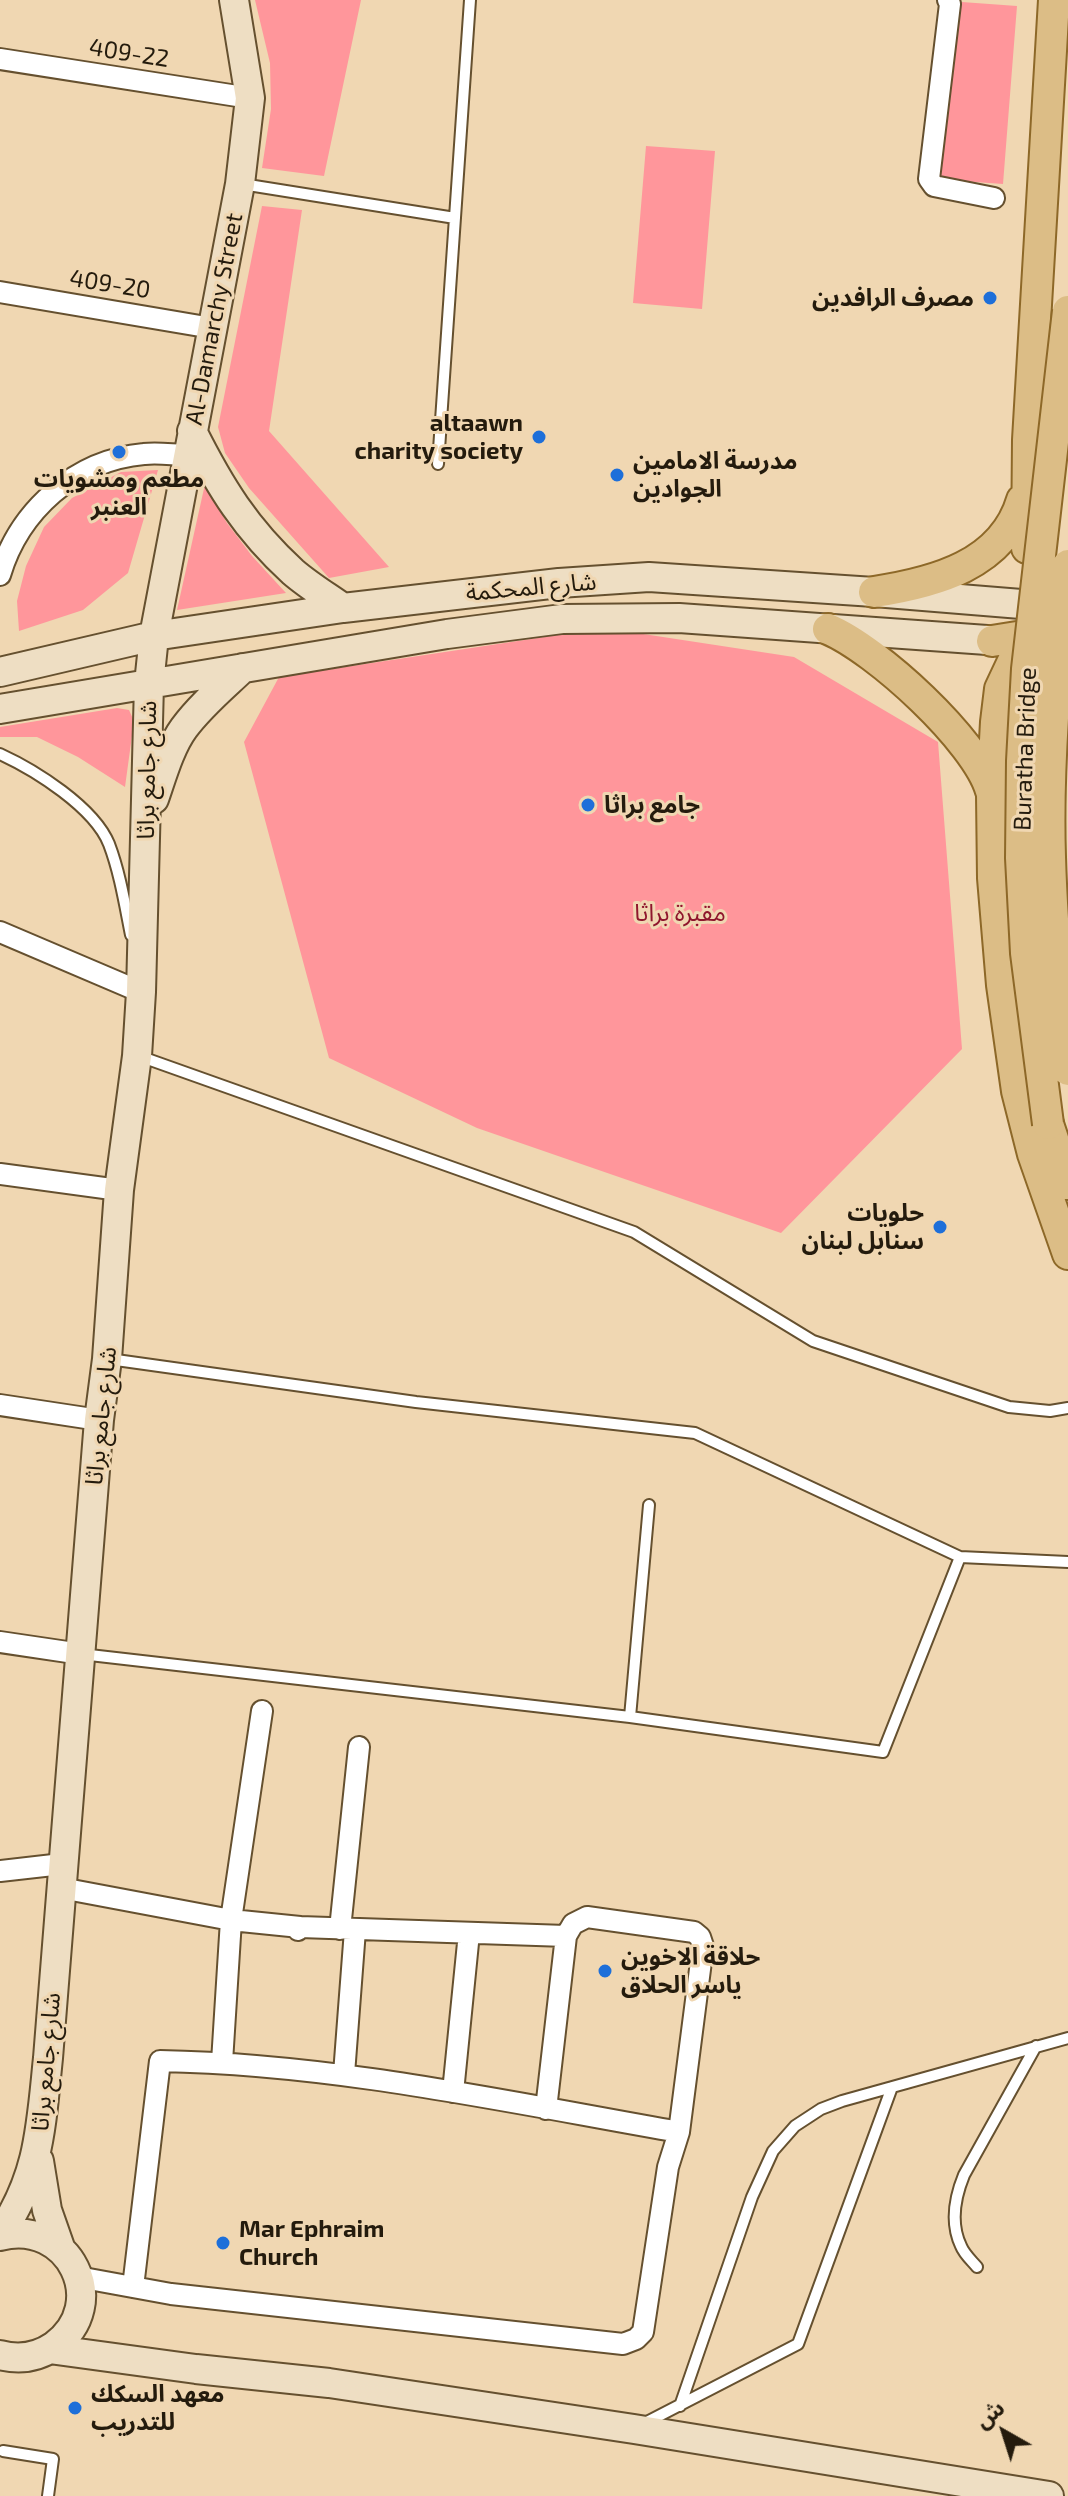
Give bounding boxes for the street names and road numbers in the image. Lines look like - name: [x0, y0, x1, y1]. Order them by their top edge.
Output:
- street label: 409-22: [87, 32, 171, 74]
- street label: Al-Damarchy Street: [179, 211, 249, 427]
- street label: 409-20: [67, 263, 153, 305]
- street label: شارع المحكمة: [465, 567, 597, 607]
- street label: Buratha Bridge: [1008, 667, 1042, 831]
- street label: شارع جامع براثا: [131, 700, 163, 840]
- street label: شارع جامع براثا: [79, 1345, 123, 1487]
- street label: شارع جامع براثا: [26, 1991, 66, 2133]

